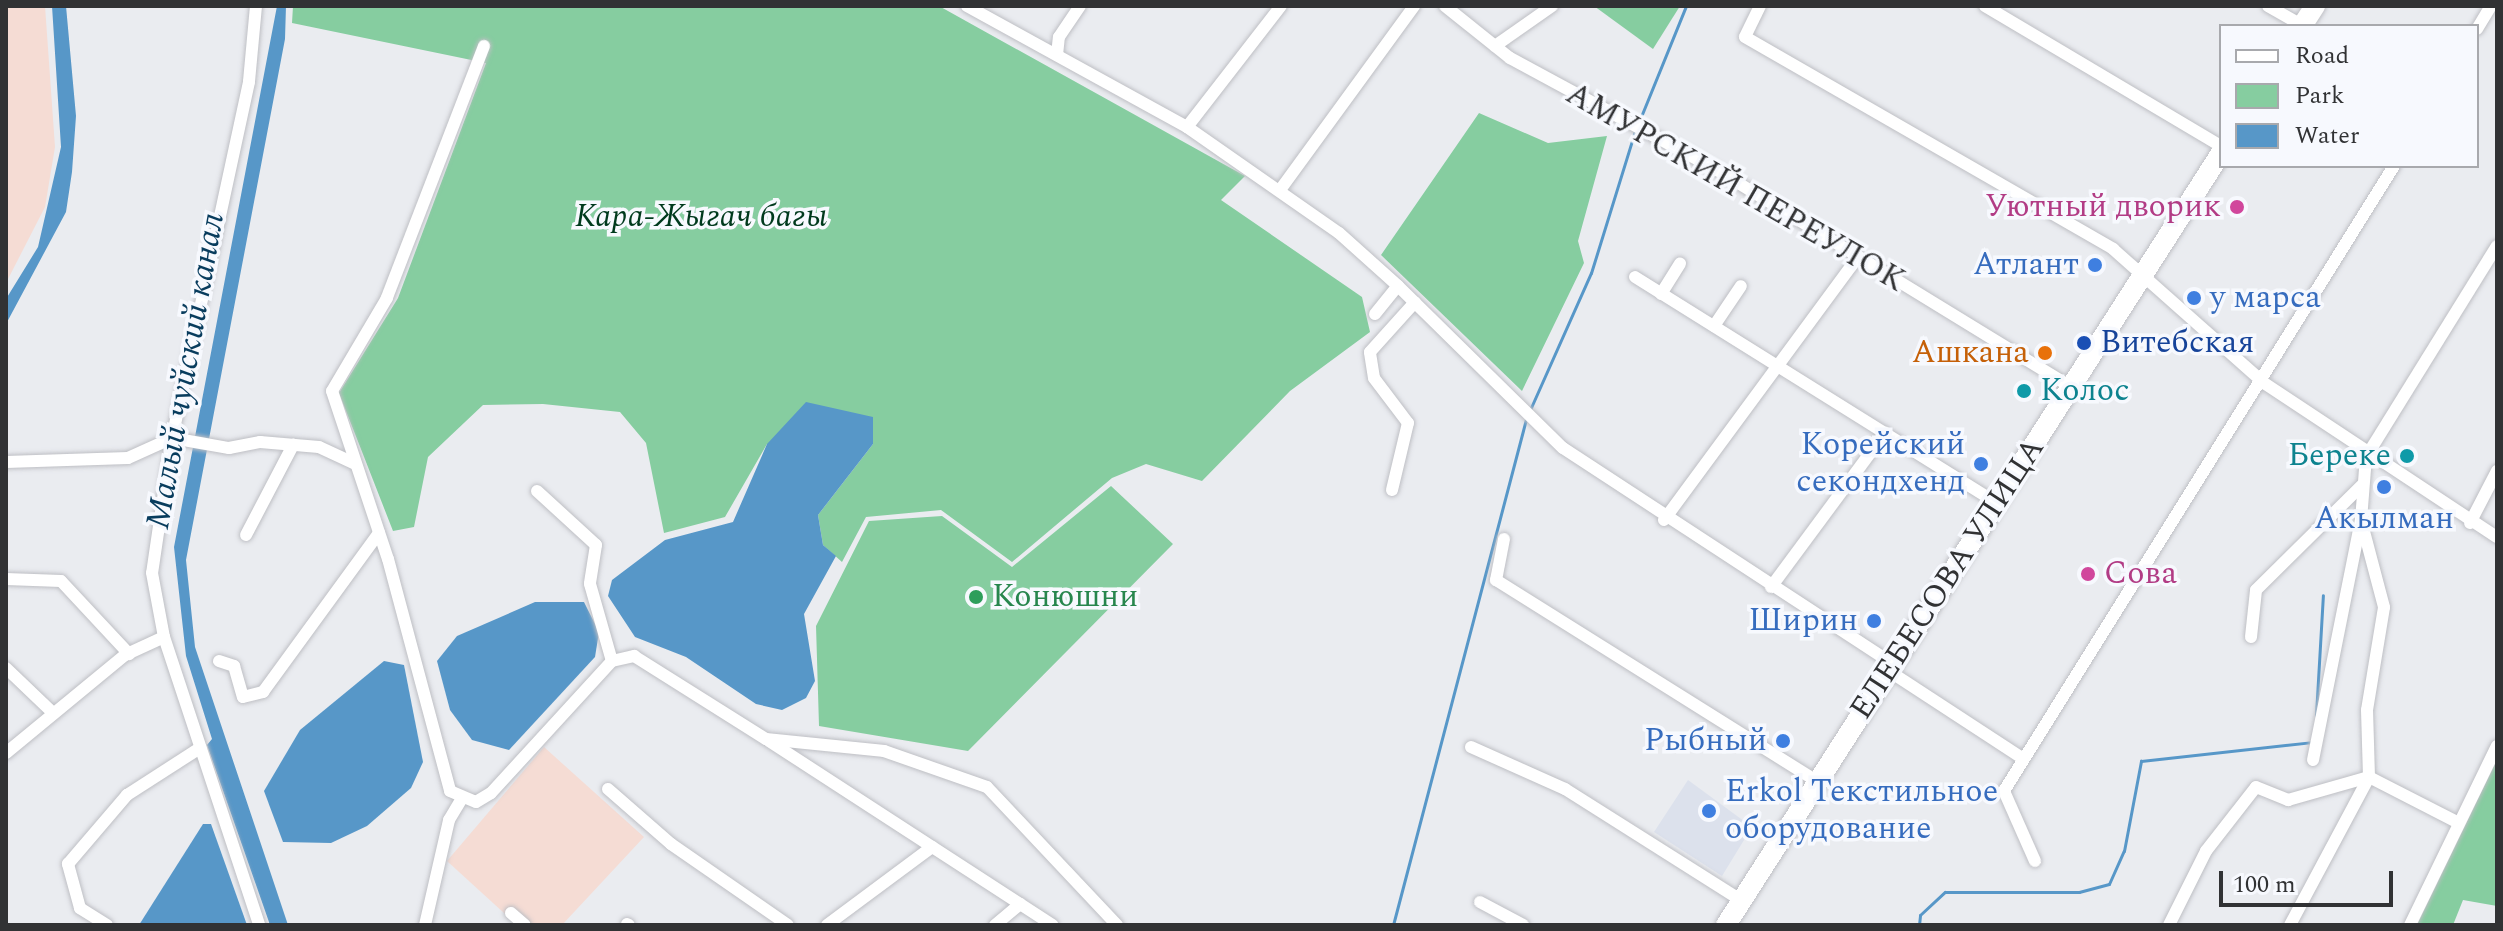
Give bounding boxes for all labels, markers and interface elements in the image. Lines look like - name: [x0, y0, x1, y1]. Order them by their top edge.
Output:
- legend: [2219, 24, 2479, 168]
- text: Road: [2295, 38, 2349, 74]
- street label: АМУРСКИЙ ПЕРЕУЛОК: [1559, 75, 1911, 301]
- text: Park: [2295, 78, 2345, 114]
- text: Water: [2295, 118, 2359, 154]
- place label: Уютный дворик: [1985, 188, 2221, 226]
- park label: Кара-Жыгач багы: [575, 198, 827, 236]
- marker: Уютный дворик: [2228, 198, 2246, 216]
- water label: Малый чуйский канал: [138, 210, 234, 532]
- place label: Атлант: [1973, 246, 2079, 284]
- marker: Атлант: [2086, 256, 2104, 274]
- place label: у марса: [2210, 279, 2321, 317]
- marker: у марса: [2185, 289, 2203, 307]
- place label: Витебская: [2100, 324, 2254, 362]
- place label: Ашкана: [1912, 334, 2029, 372]
- marker: Витебская: [2075, 334, 2093, 352]
- marker: Ашкана: [2036, 344, 2054, 362]
- place label: Колос: [2040, 372, 2130, 410]
- marker: Колос: [2015, 382, 2033, 400]
- place label: Корейский секондхенд: [1796, 427, 1965, 502]
- street label: ЕЛЕБЕСОВА УЛИЦА: [1842, 431, 2054, 727]
- place label: Береке: [2288, 437, 2391, 475]
- marker: Береке: [2398, 447, 2416, 465]
- marker: Корейский секондхенд: [1972, 455, 1990, 473]
- marker: Акылман: [2375, 478, 2393, 496]
- place label: Акылман: [2314, 500, 2454, 538]
- place label: Сова: [2104, 555, 2177, 593]
- marker: Сова: [2079, 565, 2097, 583]
- place label: Конюшни: [992, 578, 1138, 616]
- marker: Конюшни: [967, 588, 985, 606]
- place label: Ширин: [1748, 602, 1858, 640]
- marker: Ширин: [1865, 612, 1883, 630]
- place label: Рыбный: [1644, 722, 1767, 760]
- marker: Рыбный: [1774, 732, 1792, 750]
- place label: Erkol Текстильное оборудование: [1725, 774, 1998, 849]
- marker: Erkol Текстильное оборудование: [1700, 802, 1718, 820]
- scale bar: [2223, 855, 2397, 905]
- text: 100 m: [2233, 867, 2296, 903]

